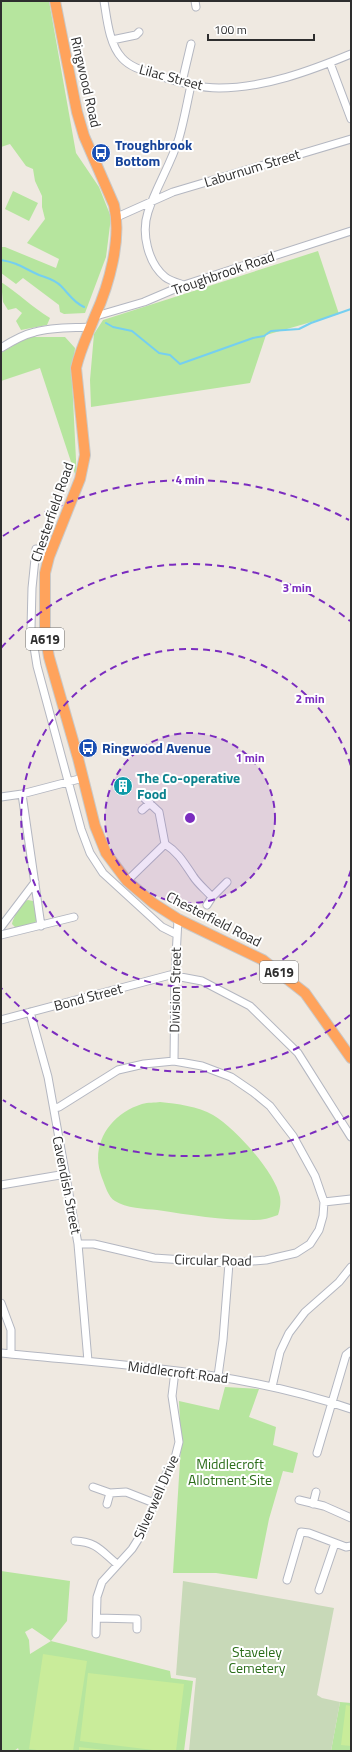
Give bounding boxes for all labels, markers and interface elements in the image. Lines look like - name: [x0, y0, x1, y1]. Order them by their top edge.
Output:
- scale bar: [208, 16, 314, 42]
- text: 100 m: [214, 20, 247, 39]
- street label: Ringwood Road: [66, 34, 107, 129]
- street label: Lilac Street: [137, 58, 205, 95]
- place label: Troughbrook Bottom: [115, 134, 193, 171]
- bus stop icon: Troughbrook Bottom: [90, 142, 112, 164]
- street label: Laburnum Street: [201, 143, 302, 192]
- street label: Troughbrook Road: [169, 245, 277, 300]
- street label: Chesterfield Road: [25, 459, 78, 565]
- text: 4 min: [175, 470, 205, 489]
- text: 3 min: [282, 578, 312, 597]
- road number: A619: [26, 628, 64, 650]
- text: 2 min: [295, 689, 325, 708]
- bus stop icon: Ringwood Avenue: [77, 737, 99, 759]
- place label: Ringwood Avenue: [102, 737, 211, 758]
- text: 1 min: [235, 748, 265, 767]
- place label: The Co-operative Food: [137, 767, 240, 804]
- building icon: The Co-operative Food: [112, 775, 134, 797]
- centre of rings: [183, 811, 197, 825]
- street label: Chesterfield Road: [163, 886, 265, 952]
- street label: Division Street: [163, 947, 186, 1033]
- road number: A619: [260, 961, 298, 983]
- street label: Bond Street: [51, 977, 125, 1016]
- street label: Cavendish Street: [48, 1134, 87, 1236]
- street label: Circular Road: [174, 1248, 252, 1271]
- street label: Middlecroft Road: [127, 1355, 230, 1388]
- street label: Silverwell Drive: [128, 1451, 183, 1542]
- park label: Middlecroft Allotment Site: [188, 1453, 272, 1490]
- park label: Staveley Cemetery: [229, 1641, 286, 1678]

